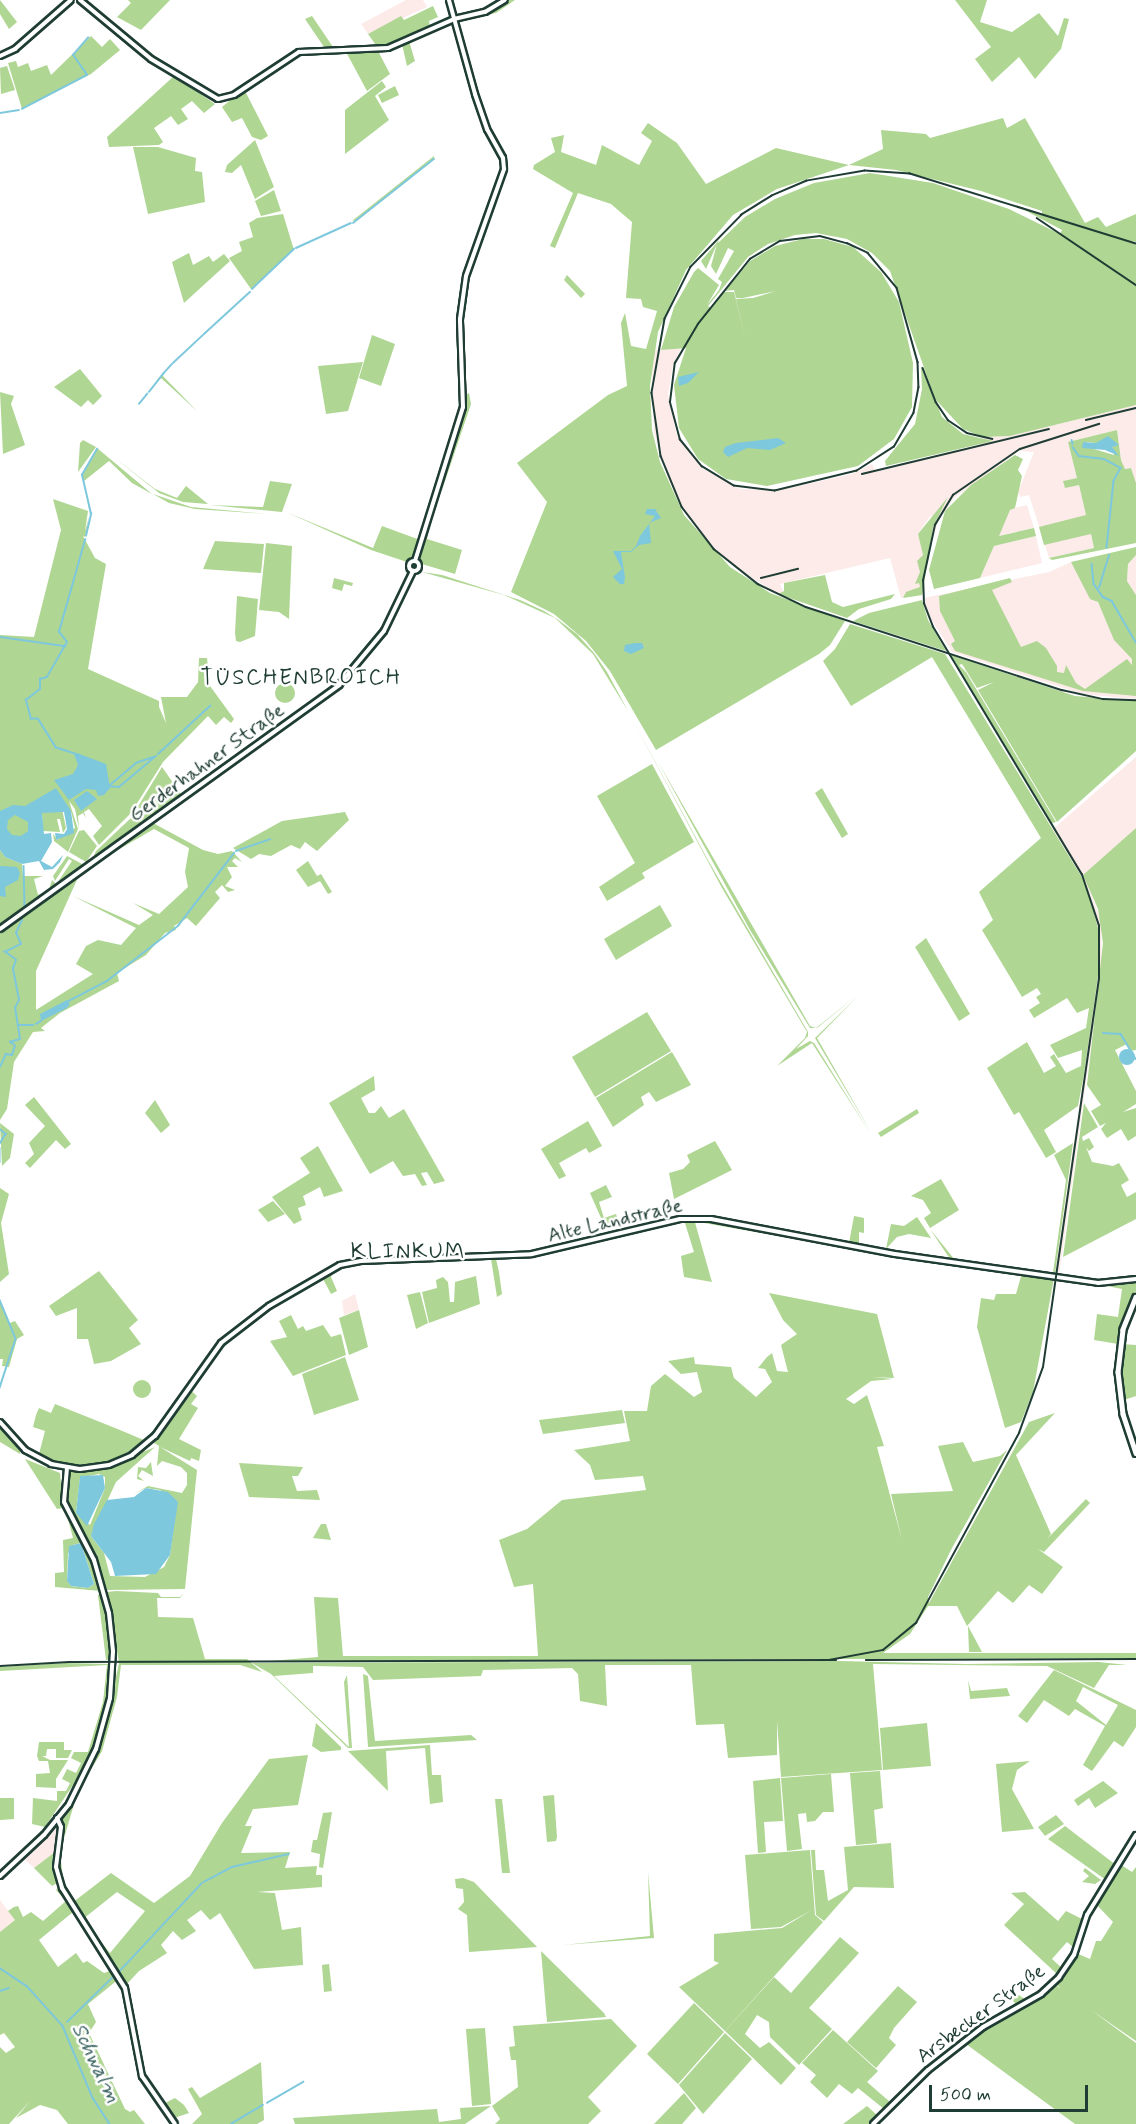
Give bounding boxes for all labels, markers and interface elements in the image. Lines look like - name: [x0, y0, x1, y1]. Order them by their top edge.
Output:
- district label: TÜSCHENBROICH: [205, 666, 397, 692]
- street label: Gerderhahner Straße: [126, 700, 288, 826]
- street label: Alte Landstraße: [545, 1194, 685, 1248]
- district label: KLINKUM: [351, 1240, 465, 1266]
- street label: Arsbecker Straße: [912, 1959, 1050, 2069]
- water label: Schwalm: [66, 2019, 126, 2107]
- scale bar: [932, 2073, 1091, 2111]
- text: 500 m: [940, 2083, 991, 2107]

